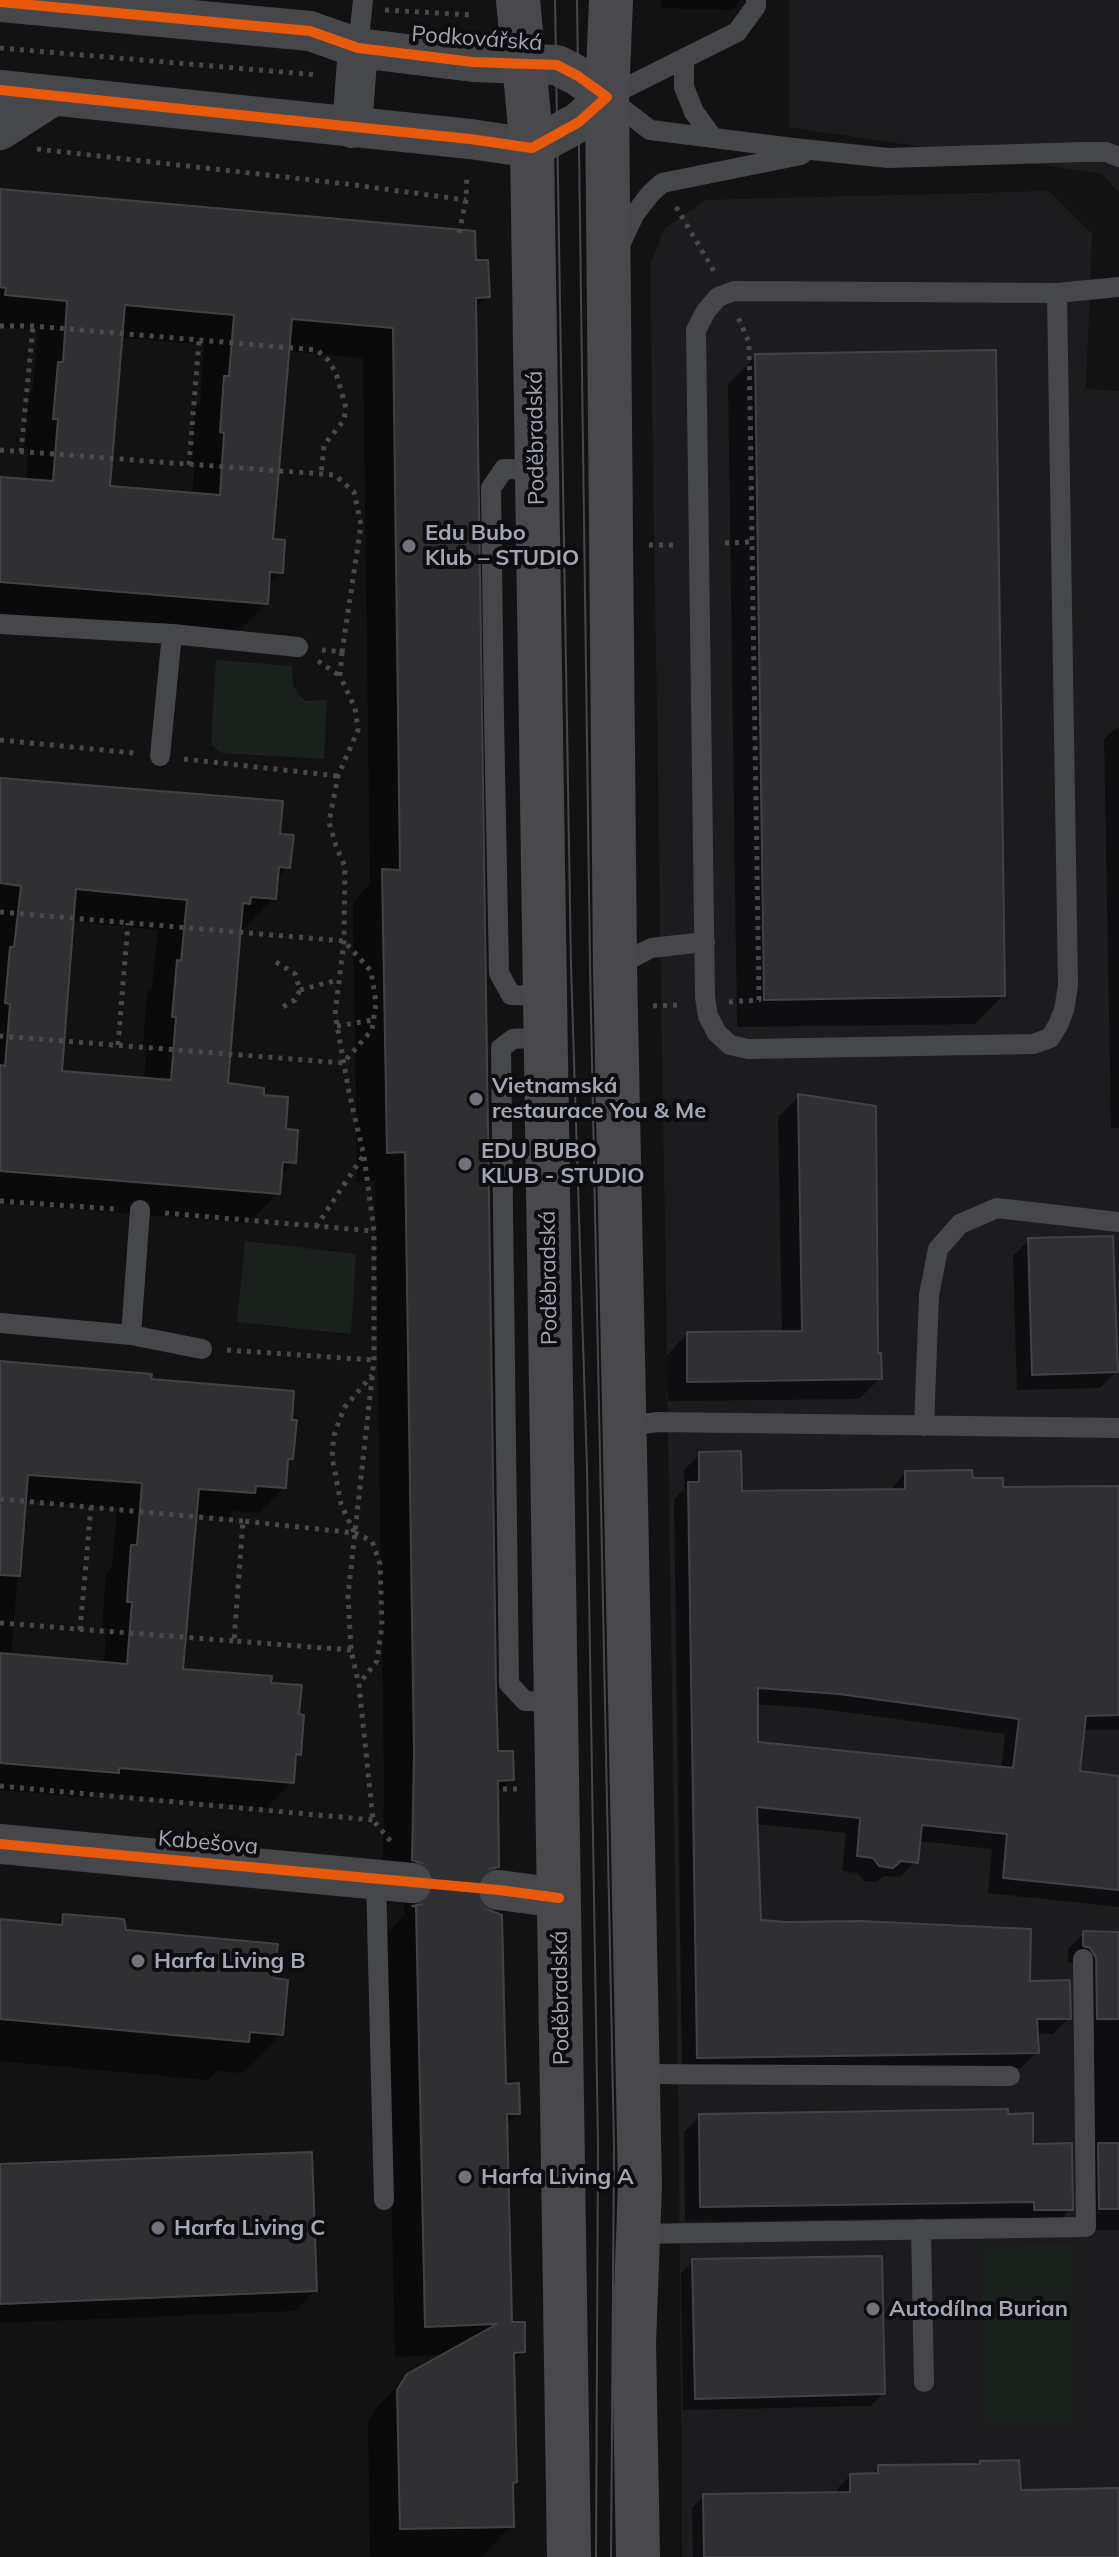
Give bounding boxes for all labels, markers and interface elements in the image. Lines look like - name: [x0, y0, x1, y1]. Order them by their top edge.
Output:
- street label: Podkovářská: [411, 21, 543, 57]
- street label: Poděbradská: [522, 371, 550, 505]
- place label: Edu Bubo Klub – STUDIO: [425, 520, 579, 572]
- marker: Edu Bubo Klub – STUDIO: [400, 537, 418, 555]
- place label: Vietnamská restaurace You & Me: [492, 1073, 706, 1124]
- marker: Vietnamská restaurace You & Me: [467, 1090, 485, 1108]
- place label: EDU BUBO KLUB - STUDIO: [481, 1138, 645, 1190]
- marker: EDU BUBO KLUB - STUDIO: [456, 1155, 474, 1173]
- street label: Poděbradská: [535, 1211, 563, 1345]
- street label: Kabešova: [157, 1825, 259, 1861]
- street label: Poděbradská: [547, 1931, 575, 2065]
- place label: Harfa Living B: [154, 1948, 306, 1974]
- marker: Harfa Living B: [129, 1952, 147, 1970]
- place label: Harfa Living A: [481, 2164, 634, 2190]
- marker: Harfa Living A: [456, 2168, 474, 2186]
- place label: Harfa Living C: [174, 2215, 325, 2241]
- marker: Harfa Living C: [149, 2219, 167, 2237]
- place label: Autodílna Burian: [889, 2296, 1068, 2322]
- marker: Autodílna Burian: [864, 2300, 882, 2318]

